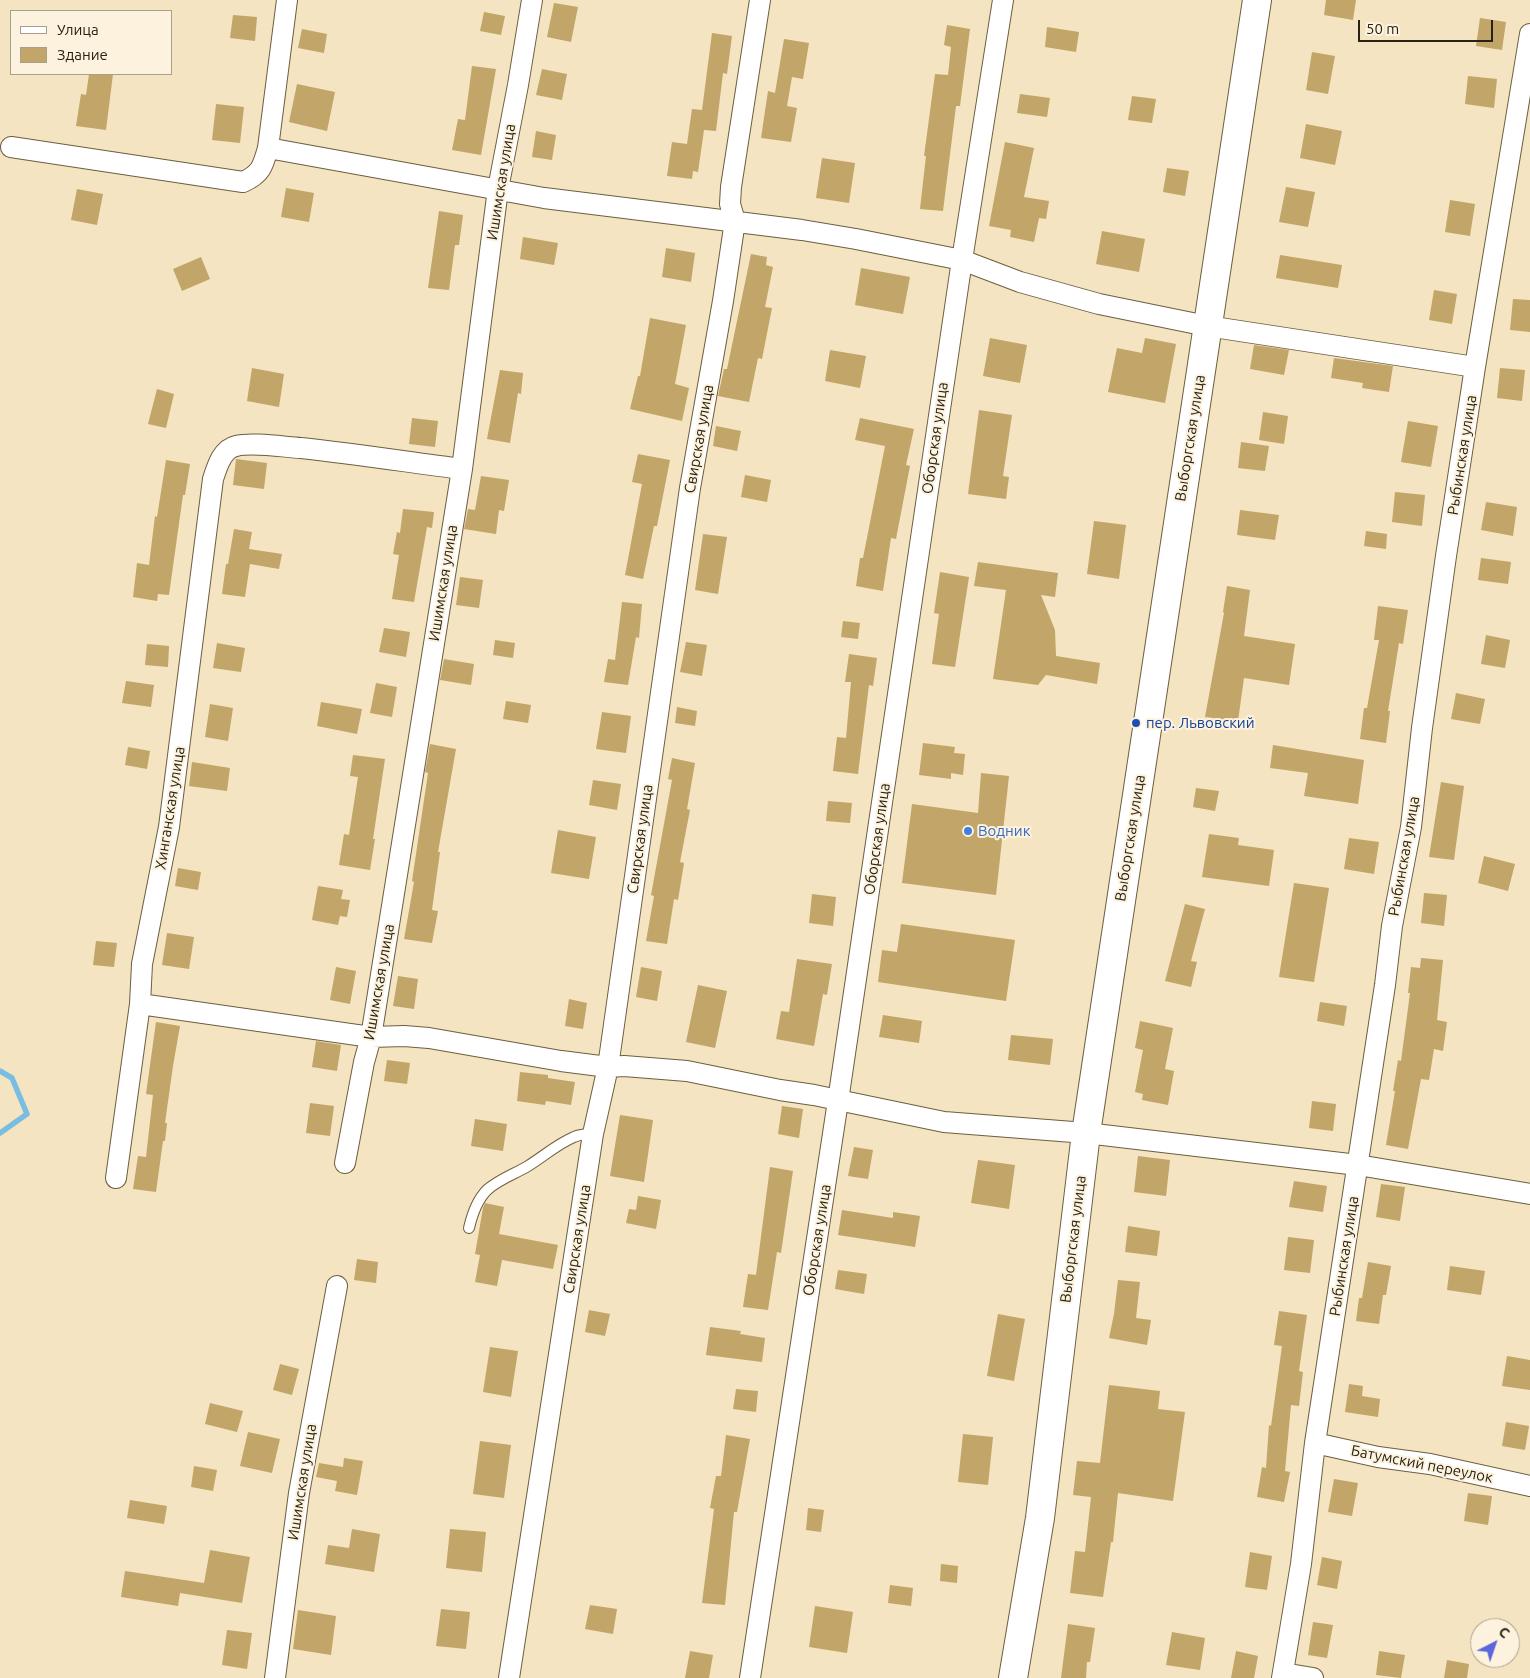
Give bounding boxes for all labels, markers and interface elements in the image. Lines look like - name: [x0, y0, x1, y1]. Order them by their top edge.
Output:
- legend: [10, 10, 172, 75]
- scale bar: [1360, 10, 1495, 42]
- text: 50 m: [1366, 20, 1399, 37]
- text: Улица: [57, 21, 99, 38]
- text: Здание: [57, 46, 108, 63]
- street label: Ишимская улица: [483, 123, 519, 241]
- street label: Выборгская улица: [1171, 373, 1209, 503]
- street label: Оборская улица: [918, 381, 952, 495]
- street label: Свирская улица: [681, 383, 717, 495]
- street label: Рыбинская улица: [1444, 394, 1480, 516]
- street label: Ишимская улица: [425, 524, 461, 642]
- place label: пер. Львовский: [1146, 714, 1255, 732]
- marker: пер. Львовский: [1130, 717, 1142, 729]
- street label: Хинганская улица: [151, 745, 189, 871]
- street label: Выборгская улица: [1111, 773, 1149, 903]
- street label: Оборская улица: [860, 782, 894, 896]
- street label: Свирская улица: [623, 783, 657, 895]
- street label: Рыбинская улица: [1385, 795, 1423, 917]
- place label: Водник: [978, 822, 1030, 840]
- marker: Водник: [962, 825, 974, 837]
- street label: Ишимская улица: [360, 923, 398, 1041]
- street label: Выборгская улица: [1056, 1174, 1090, 1304]
- street label: Свирская улица: [560, 1183, 594, 1295]
- street label: Оборская улица: [799, 1183, 835, 1297]
- street label: Рыбинская улица: [1326, 1195, 1362, 1317]
- street label: Ишимская улица: [284, 1423, 320, 1541]
- street label: Батумский переулок: [1350, 1441, 1494, 1487]
- north arrow: [1470, 1618, 1520, 1668]
- text: С: [1496, 1623, 1513, 1641]

